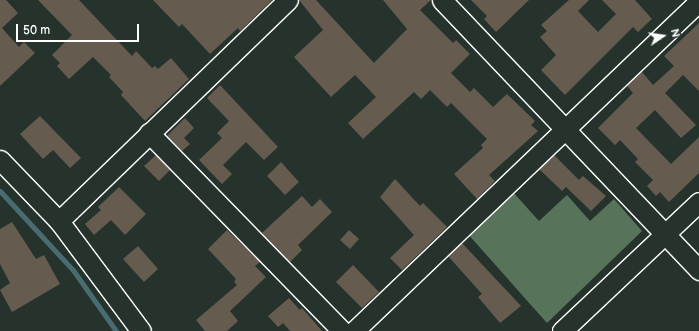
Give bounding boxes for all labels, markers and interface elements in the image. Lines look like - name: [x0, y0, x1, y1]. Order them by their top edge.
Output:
- scale bar: [18, 16, 141, 42]
- north arrow: [643, 16, 683, 56]
- text: 50 m: [23, 23, 50, 38]
- text: N: [668, 28, 682, 39]

